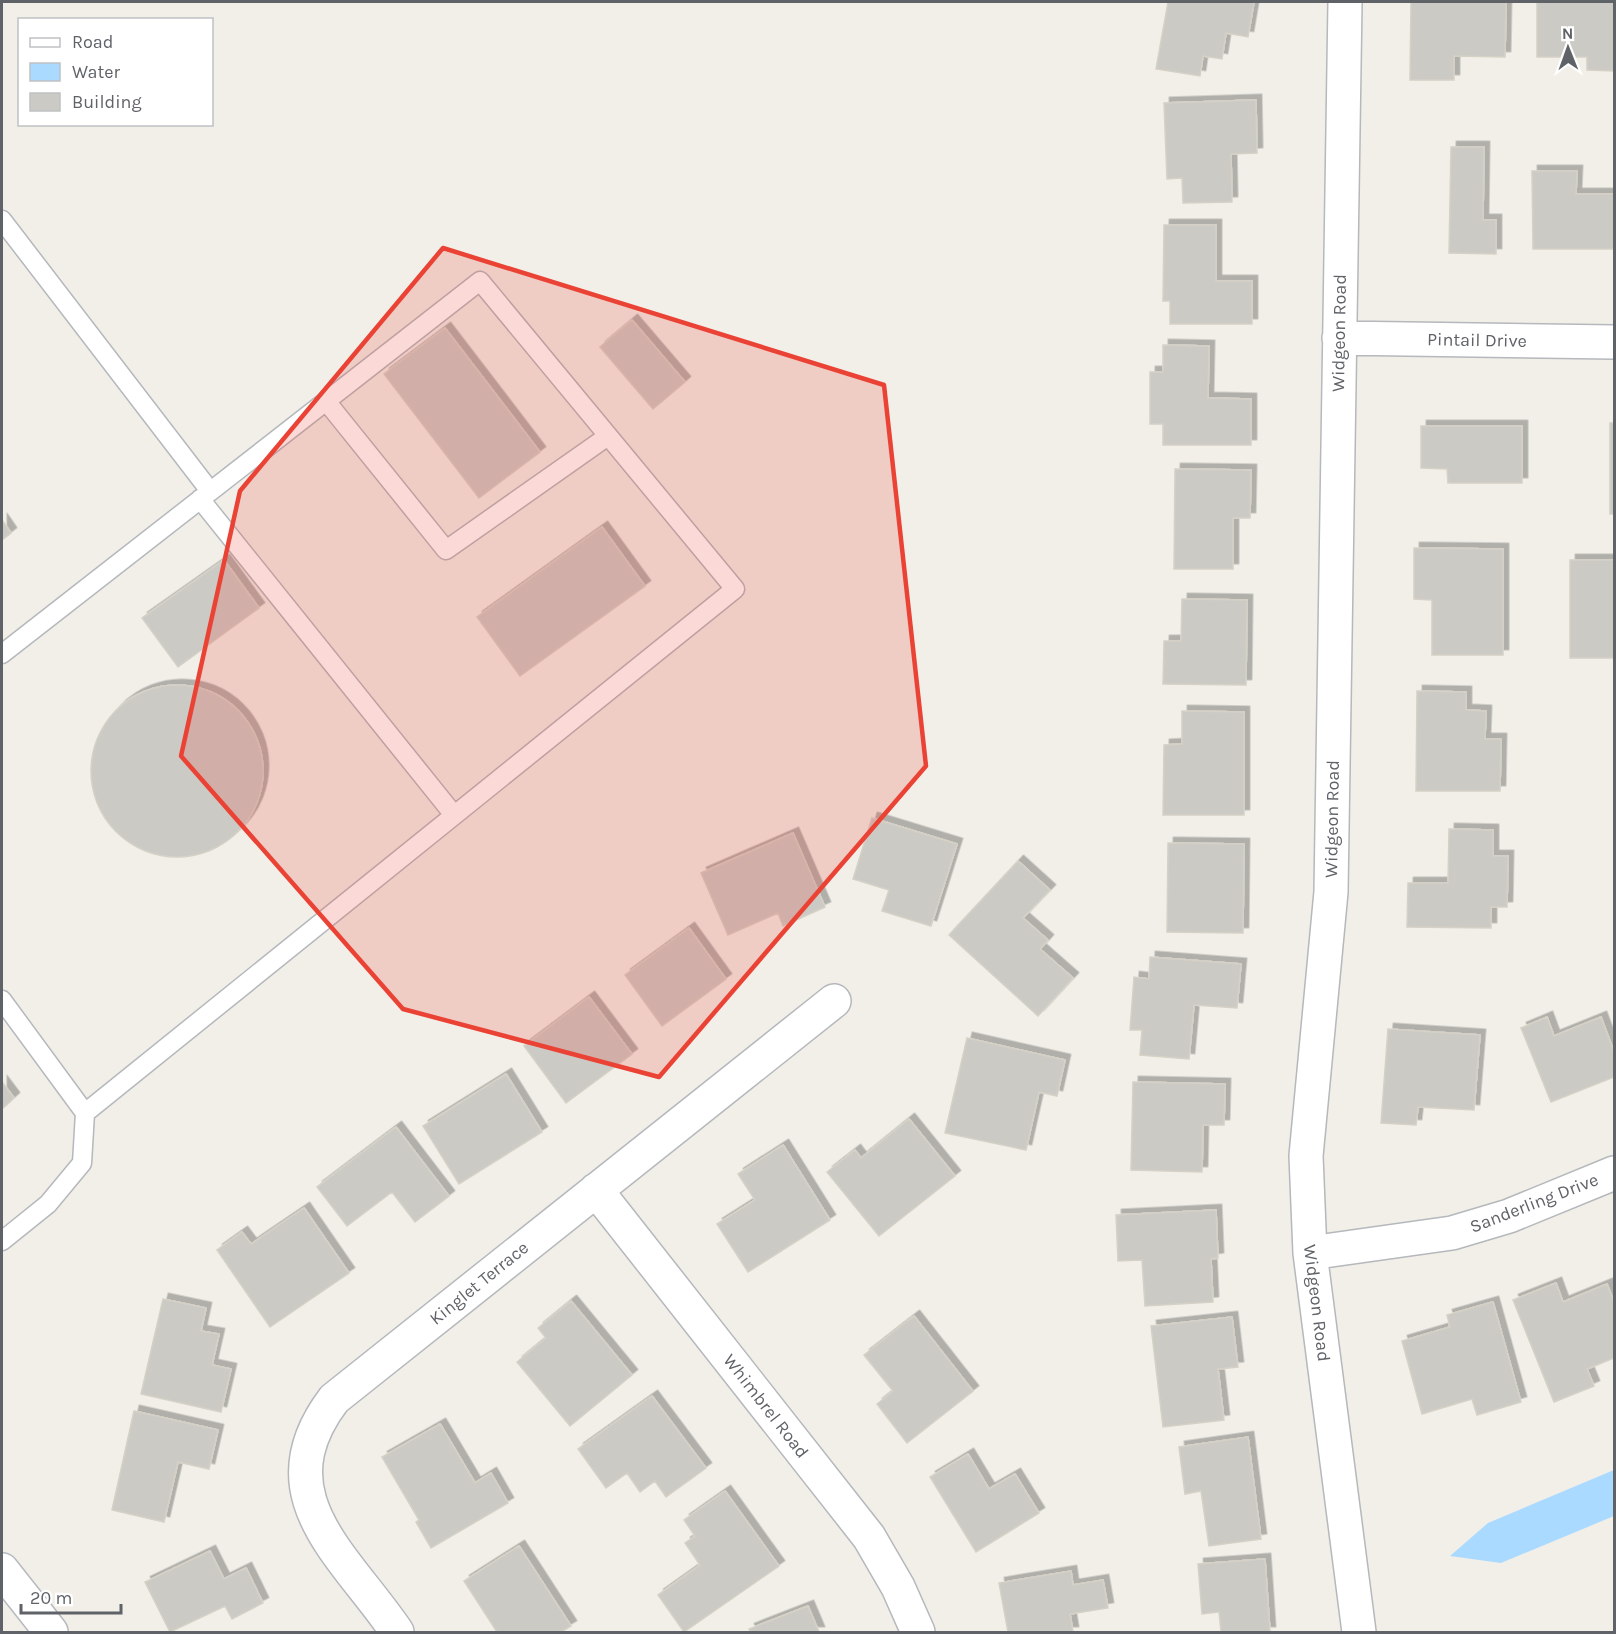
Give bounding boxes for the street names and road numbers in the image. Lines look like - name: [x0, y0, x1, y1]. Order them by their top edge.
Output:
- street label: Widgeon Road: [1327, 274, 1351, 392]
- street label: Pintail Drive: [1427, 328, 1527, 352]
- street label: Widgeon Road: [1320, 760, 1344, 878]
- street label: Sanderling Drive: [1467, 1168, 1601, 1238]
- street label: Kinglet Terrace: [425, 1236, 533, 1330]
- street label: Widgeon Road: [1299, 1243, 1335, 1363]
- street label: Whimbrel Road: [718, 1349, 814, 1463]

